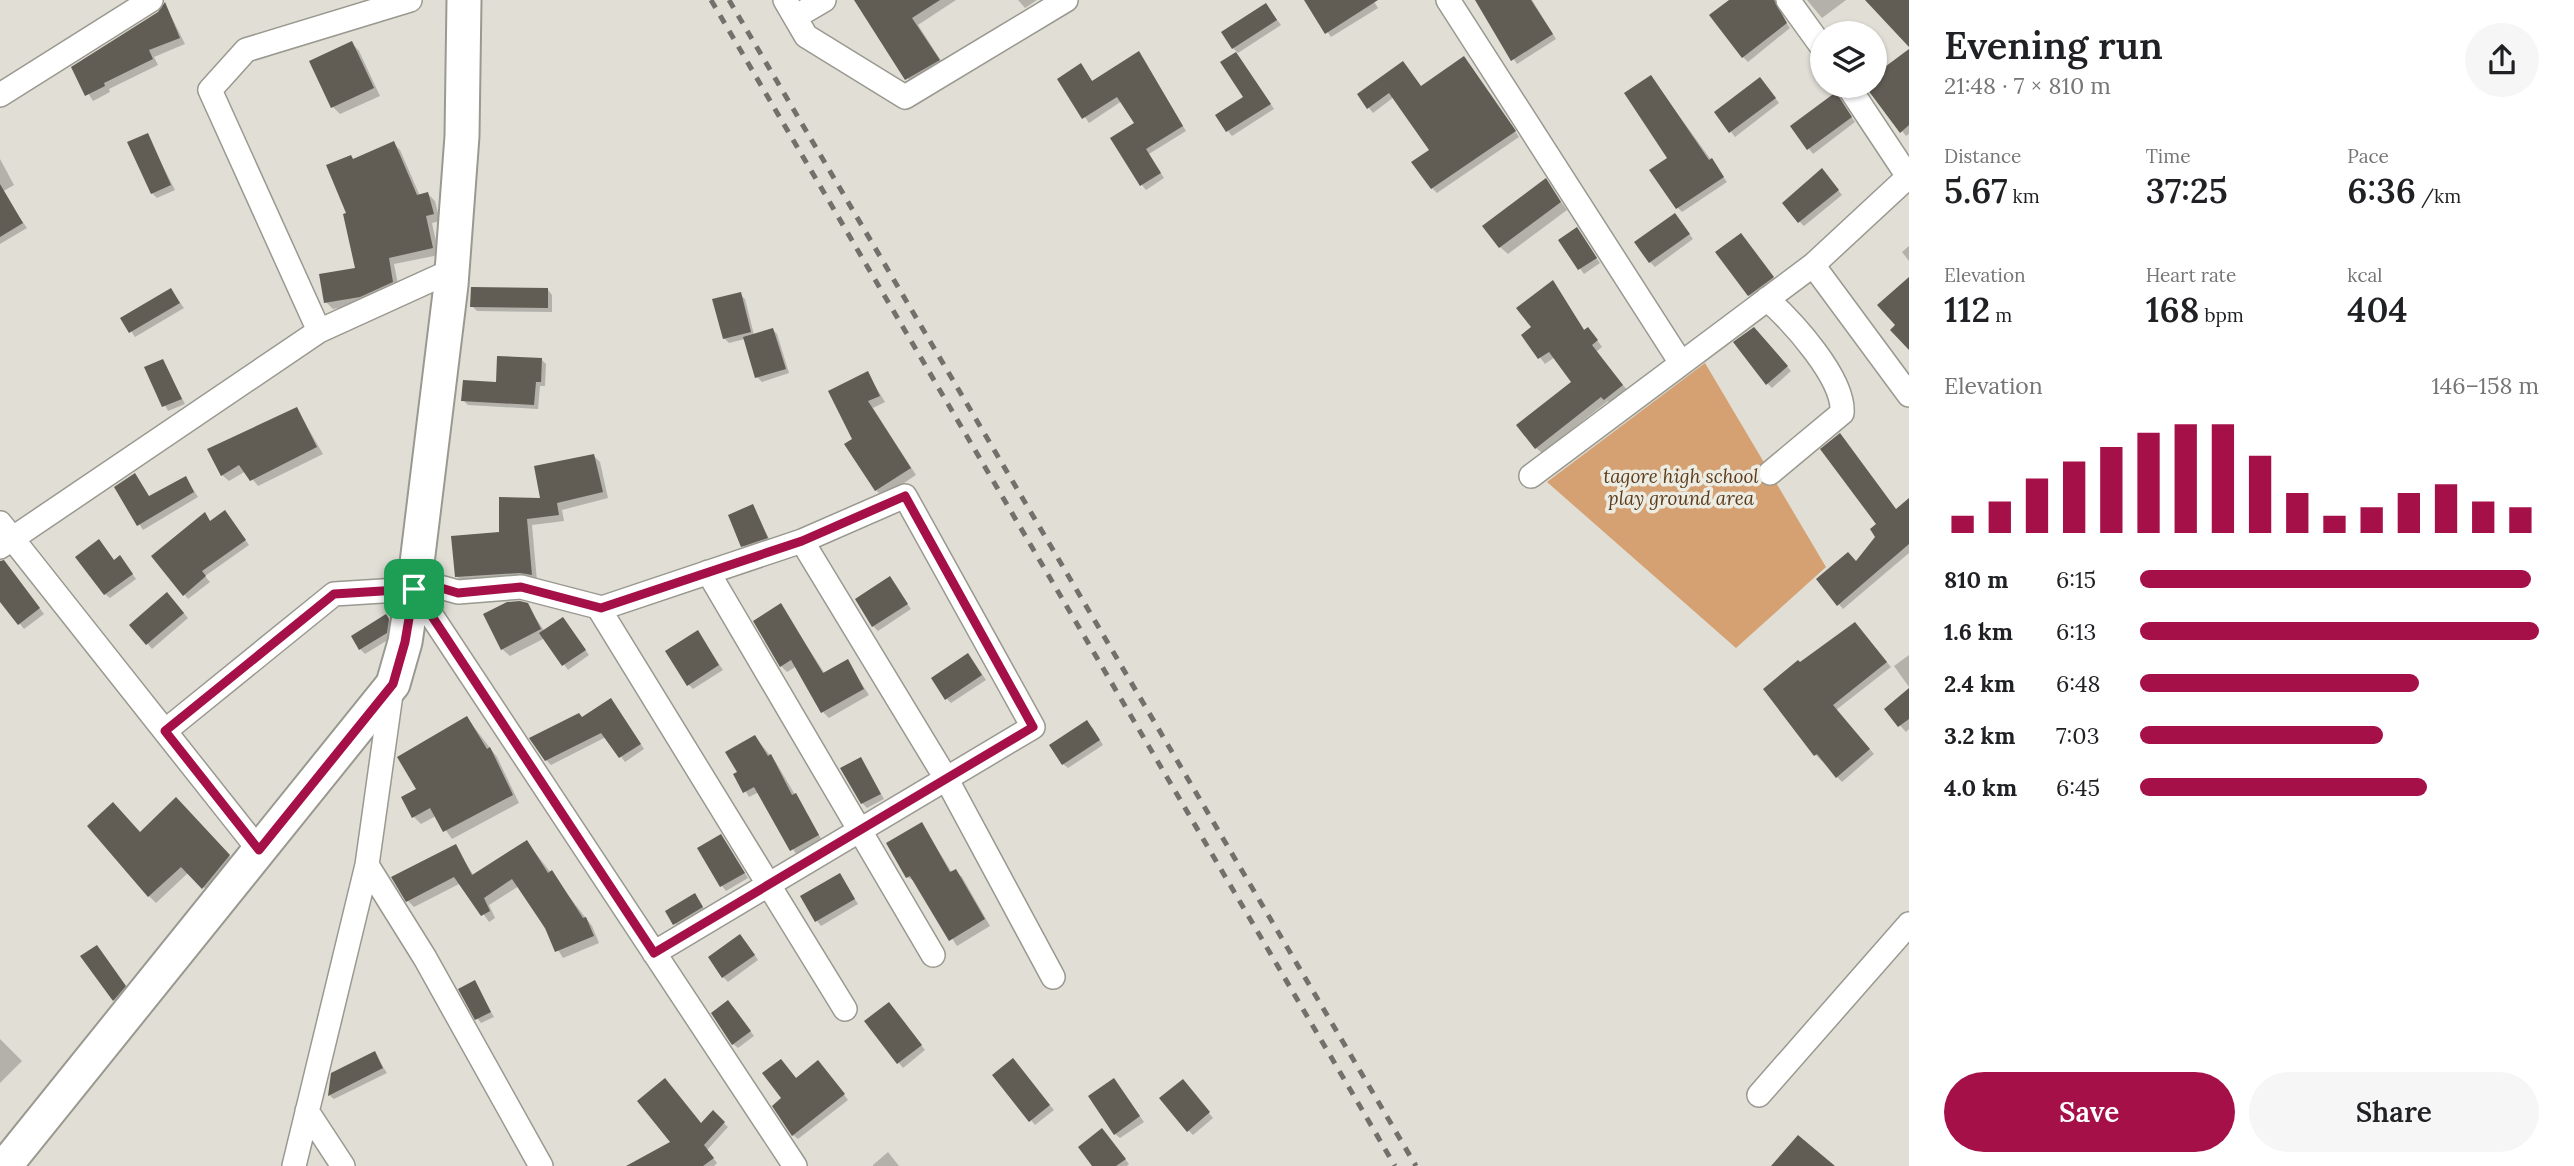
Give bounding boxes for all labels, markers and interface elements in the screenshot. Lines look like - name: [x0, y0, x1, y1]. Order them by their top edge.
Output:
- map controls: [1810, 21, 1887, 98]
- button: layers: [1810, 21, 1887, 98]
- text: Evening run: [1944, 21, 2163, 69]
- button: share: [2465, 23, 2539, 97]
- text: 21:48 · 7 × 810 m: [1944, 71, 2111, 100]
- text: Distance: [1944, 144, 2021, 168]
- text: Time: [2146, 144, 2190, 168]
- text: Pace: [2347, 144, 2389, 168]
- text: 5.67: [1944, 168, 2008, 213]
- text: 37:25: [2146, 168, 2228, 213]
- text: 6:36: [2347, 168, 2416, 213]
- text: km: [2008, 184, 2040, 208]
- text: /km: [2416, 184, 2461, 208]
- text: Elevation: [1944, 263, 2026, 287]
- text: Heart rate: [2146, 263, 2236, 287]
- text: kcal: [2347, 263, 2382, 287]
- text: 112: [1944, 287, 1990, 332]
- text: 168: [2146, 287, 2199, 332]
- text: 404: [2347, 287, 2408, 332]
- text: m: [1990, 303, 2012, 327]
- text: bpm: [2199, 303, 2244, 327]
- text: Elevation: [1944, 371, 2043, 400]
- text: 146–158 m: [2431, 371, 2539, 400]
- park label: tagore high school play ground area: [1603, 464, 1759, 510]
- pin: [384, 559, 444, 619]
- text: 810 m: [1944, 565, 2008, 594]
- text: 6:15: [2056, 565, 2096, 594]
- icon: arrive: [395, 570, 433, 608]
- text: 1.6 km: [1944, 617, 2013, 646]
- text: 6:13: [2056, 617, 2096, 646]
- text: 2.4 km: [1944, 669, 2015, 698]
- text: 6:48: [2056, 669, 2100, 698]
- text: 3.2 km: [1944, 721, 2015, 750]
- text: 7:03: [2056, 721, 2099, 750]
- text: 4.0 km: [1944, 773, 2017, 802]
- text: 6:45: [2056, 773, 2100, 802]
- button: Save: [1944, 1072, 2235, 1152]
- button: Share: [2249, 1072, 2539, 1152]

